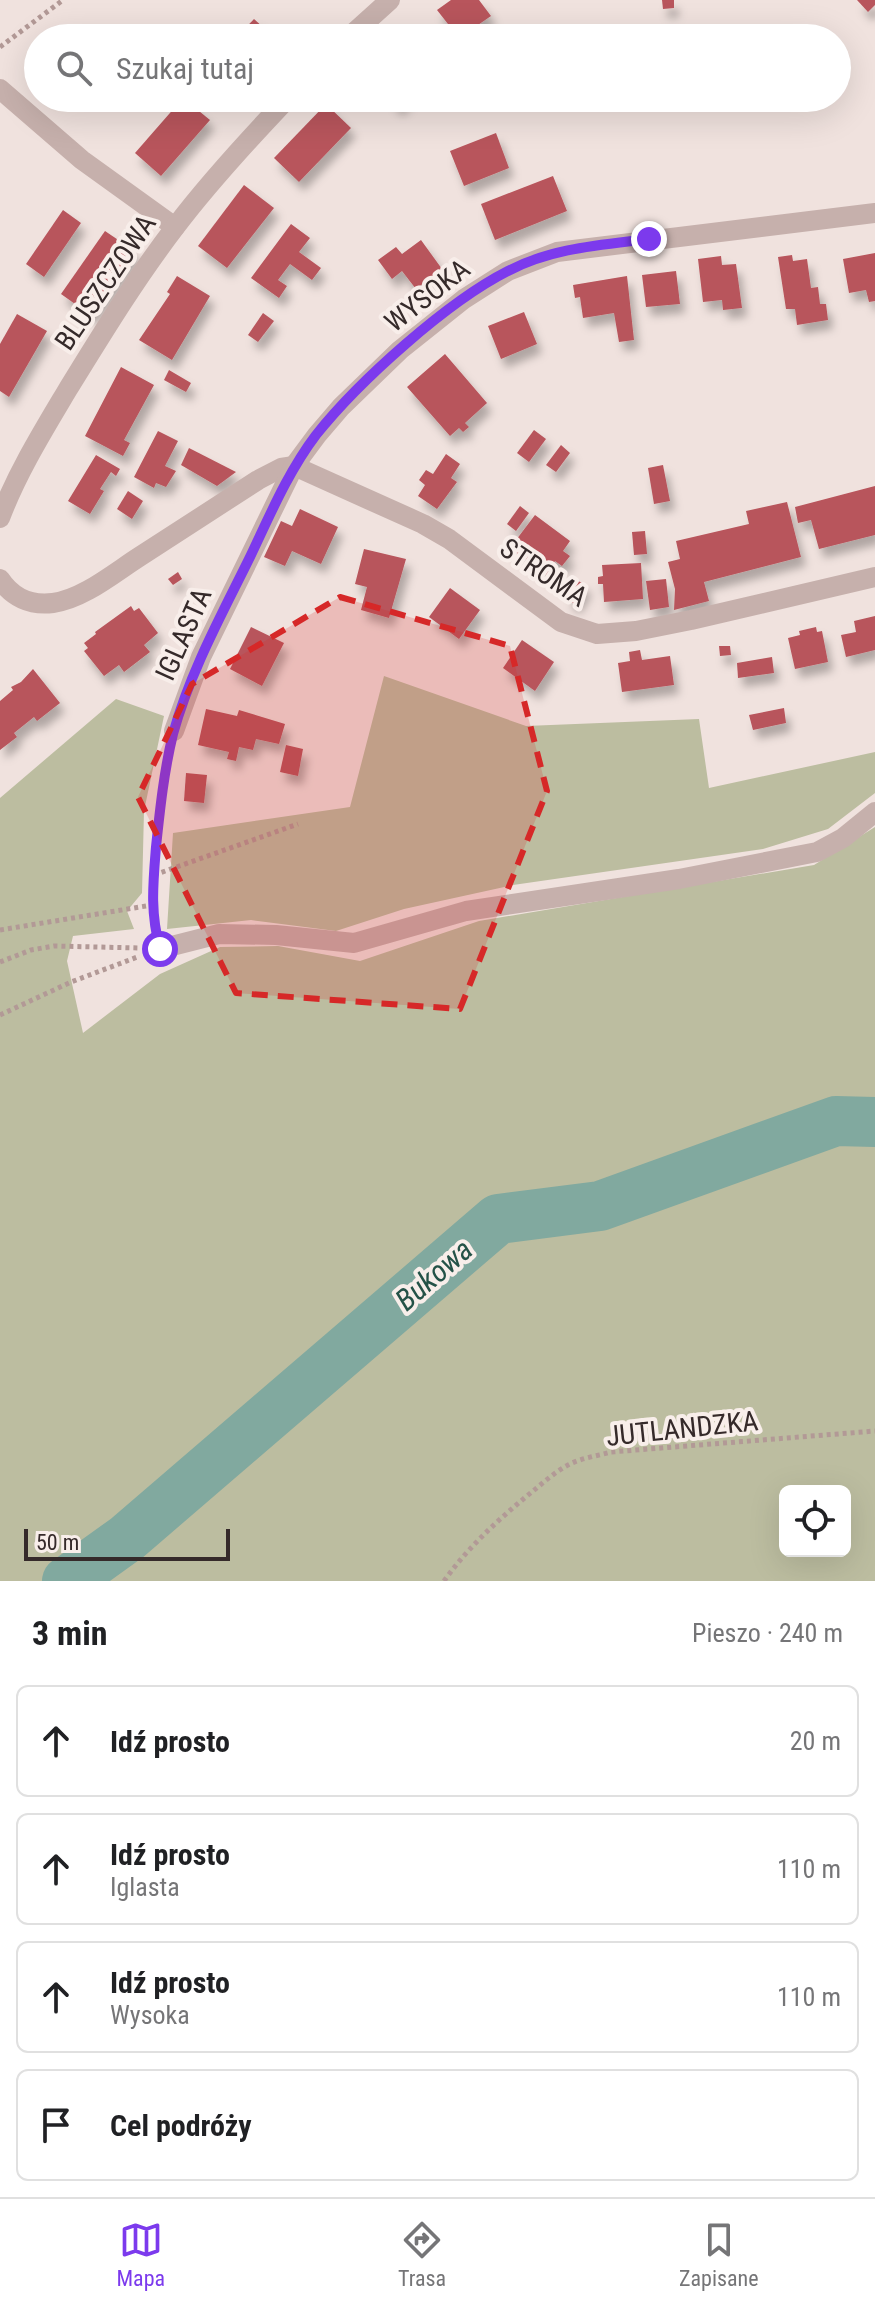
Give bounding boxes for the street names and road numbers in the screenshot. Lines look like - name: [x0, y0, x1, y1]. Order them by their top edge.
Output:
- street label: BLUSZCZOWA: [48, 208, 163, 356]
- street label: WYSOKA: [378, 252, 476, 339]
- street label: STROMA: [494, 531, 594, 614]
- street label: IGLASTA: [149, 583, 218, 685]
- street label: JUTLANDZKA: [604, 1404, 760, 1453]

